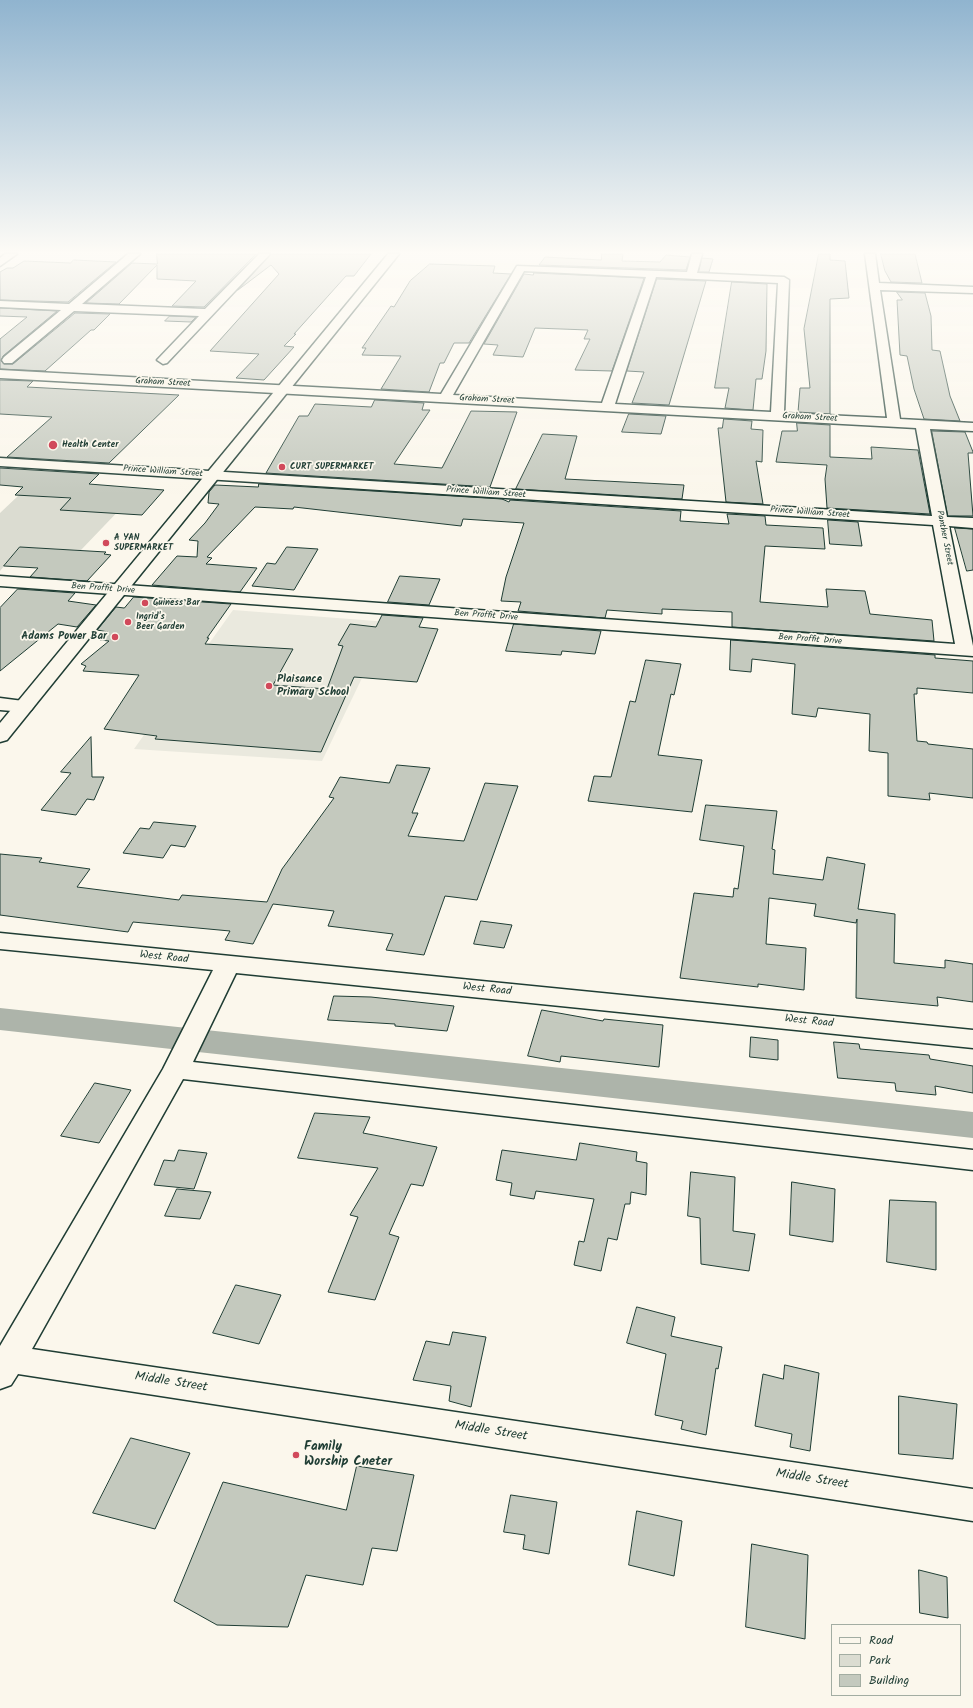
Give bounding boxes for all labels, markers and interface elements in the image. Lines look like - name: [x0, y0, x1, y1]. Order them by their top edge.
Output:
- street label: Graham Street: [135, 376, 191, 390]
- street label: Graham Street: [459, 393, 515, 407]
- street label: Graham Street: [782, 411, 838, 425]
- marker: Health Center: [47, 439, 59, 451]
- place label: Health Center: [62, 440, 118, 450]
- marker: CURT SUPERMARKET: [277, 462, 287, 472]
- place label: CURT SUPERMARKET: [290, 462, 373, 472]
- street label: Prince William Street: [123, 464, 203, 480]
- street label: Prince William Street: [446, 485, 526, 501]
- street label: Prince William Street: [770, 505, 850, 521]
- street label: Panther Street: [933, 510, 955, 566]
- place label: A YAN SUPERMARKET: [114, 533, 173, 554]
- marker: A YAN SUPERMARKET: [101, 538, 111, 548]
- street label: Ben Proffit Drive: [71, 581, 135, 597]
- marker: Guiness Bar: [140, 598, 150, 608]
- place label: Guiness Bar: [153, 598, 200, 608]
- street label: Ben Proffit Drive: [454, 608, 518, 624]
- place label: Ingrid's Beer Garden: [136, 612, 185, 633]
- marker: Ingrid's Beer Garden: [123, 617, 133, 627]
- place label: Adams Power Bar: [21, 630, 107, 644]
- marker: Adams Power Bar: [110, 632, 120, 642]
- street label: Ben Proffit Drive: [778, 632, 842, 648]
- place label: Plaisance Primary School: [277, 673, 349, 699]
- marker: Plaisance Primary School: [264, 681, 274, 691]
- street label: West Road: [139, 949, 189, 967]
- street label: West Road: [462, 981, 512, 999]
- street label: West Road: [784, 1013, 834, 1031]
- street label: Middle Street: [133, 1370, 209, 1396]
- street label: Middle Street: [453, 1419, 529, 1445]
- place label: Family Worship Cneter: [304, 1440, 392, 1471]
- marker: Family Worship Cneter: [291, 1450, 301, 1460]
- street label: Middle Street: [774, 1467, 850, 1493]
- legend: [831, 1624, 961, 1696]
- text: Road: [869, 1631, 893, 1650]
- text: Park: [869, 1651, 891, 1670]
- text: Building: [869, 1671, 909, 1690]

